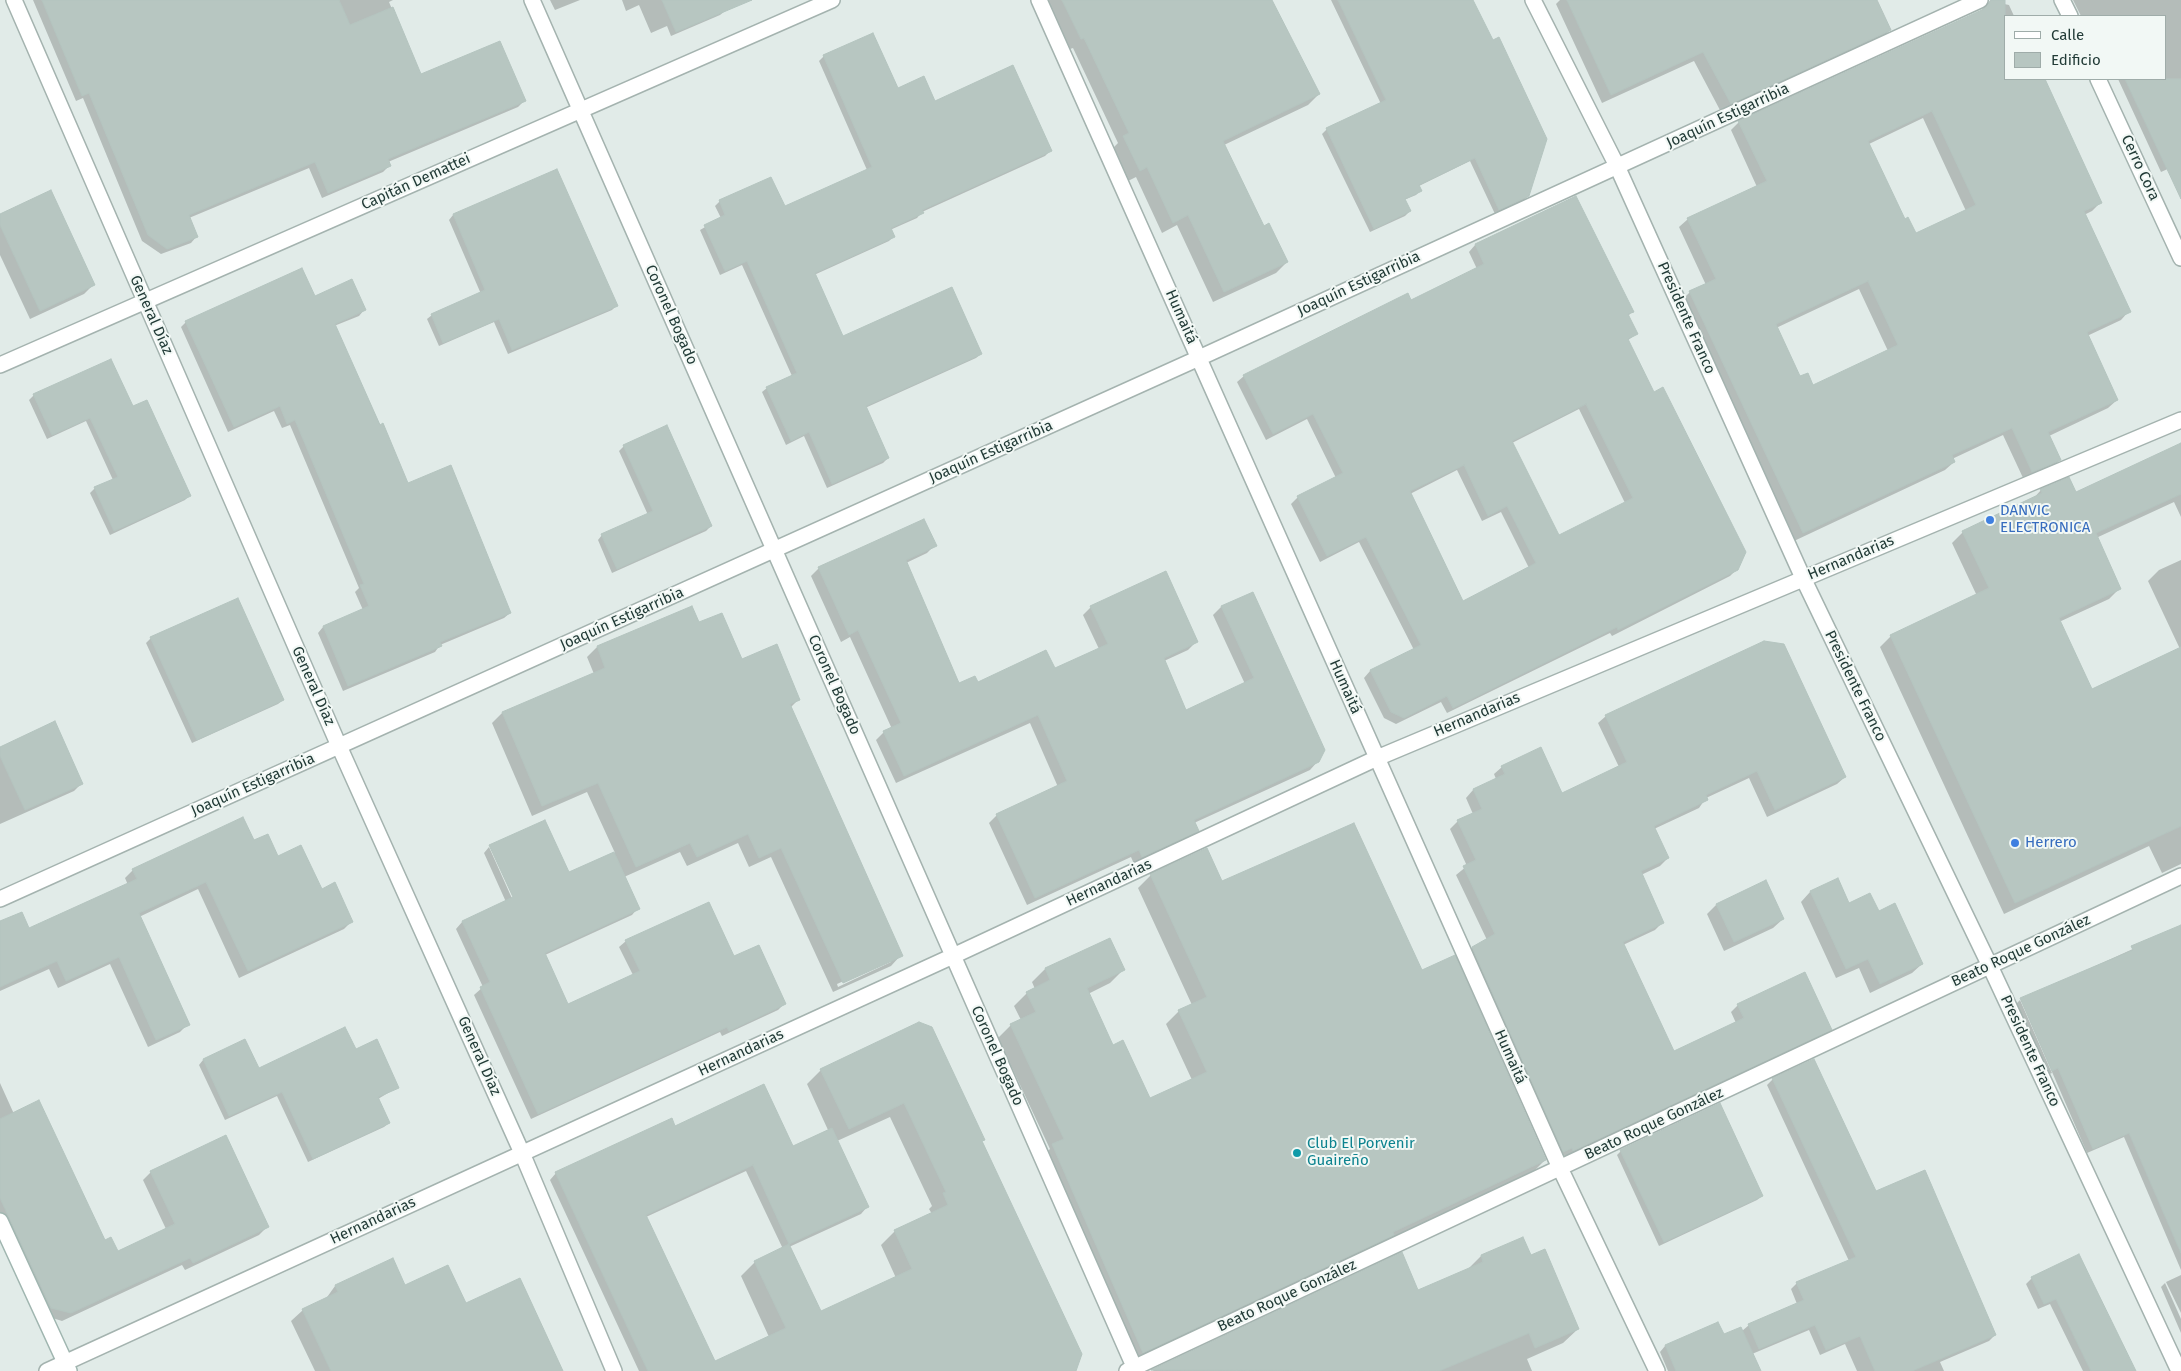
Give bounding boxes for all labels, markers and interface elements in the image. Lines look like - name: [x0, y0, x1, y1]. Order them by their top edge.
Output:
- legend: [2004, 15, 2166, 80]
- text: Calle: [2051, 26, 2084, 44]
- text: Edificio: [2051, 51, 2101, 69]
- street label: Joaquín Estigarribia: [1664, 80, 1792, 152]
- street label: Cerro Cora: [2117, 132, 2163, 204]
- street label: Capitán Demattei: [359, 150, 473, 214]
- street label: Joaquín Estigarribia: [1295, 248, 1423, 320]
- street label: Presidente Franco: [1653, 259, 1719, 377]
- street label: Coronel Bogado: [641, 262, 701, 368]
- street label: General Díaz: [126, 273, 176, 357]
- street label: Humaitá: [1161, 287, 1201, 347]
- street label: Joaquín Estigarribia: [926, 417, 1056, 487]
- place label: DANVIC ELECTRONICA: [2000, 502, 2090, 537]
- marker: DANVIC ELECTRONICA: [1984, 514, 1996, 526]
- street label: Hernandarias: [1805, 532, 1897, 584]
- street label: Joaquín Estigarribia: [557, 584, 687, 654]
- street label: Presidente Franco: [1820, 628, 1890, 744]
- street label: Coronel Bogado: [804, 632, 864, 738]
- street label: General Díaz: [288, 644, 338, 728]
- street label: Humaitá: [1325, 657, 1365, 717]
- street label: Hernandarias: [1431, 689, 1523, 741]
- street label: Joaquín Estigarribia: [188, 750, 318, 820]
- place label: Herrero: [2025, 834, 2077, 852]
- marker: Herrero: [2009, 837, 2021, 849]
- street label: Hernandarias: [1063, 855, 1155, 911]
- street label: Beato Roque González: [1949, 911, 2093, 991]
- street label: Presidente Franco: [1996, 992, 2064, 1110]
- street label: Coronel Bogado: [967, 1003, 1027, 1109]
- street label: General Díaz: [454, 1014, 504, 1098]
- street label: Hernandarias: [695, 1025, 787, 1081]
- street label: Humaitá: [1490, 1027, 1530, 1087]
- street label: Beato Roque González: [1582, 1084, 1726, 1164]
- place label: Club El Porvenir Guaireño: [1307, 1135, 1415, 1170]
- marker: Club El Porvenir Guaireño: [1291, 1147, 1303, 1159]
- street label: Hernandarias: [327, 1193, 419, 1249]
- street label: Beato Roque González: [1215, 1256, 1359, 1336]

